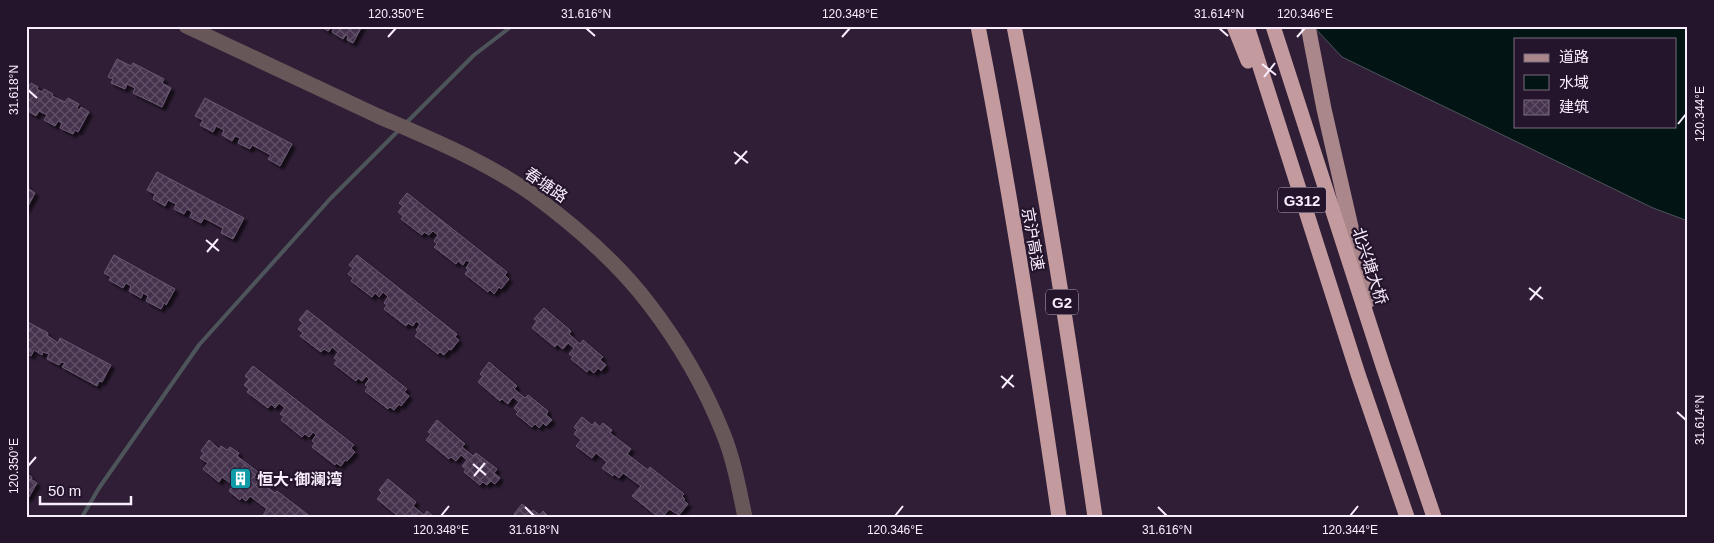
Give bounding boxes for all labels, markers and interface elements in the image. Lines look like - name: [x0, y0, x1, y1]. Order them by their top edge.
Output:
- text: 120.350°E: [368, 7, 424, 21]
- text: 31.616°N: [561, 7, 611, 21]
- text: 120.348°E: [822, 7, 878, 21]
- text: 31.614°N: [1194, 7, 1244, 21]
- text: 120.346°E: [1277, 7, 1333, 21]
- legend: [1514, 38, 1676, 128]
- text: 道路: [1559, 48, 1589, 65]
- text: 31.618°N: [7, 65, 21, 115]
- text: 水域: [1559, 74, 1589, 91]
- text: 120.344°E: [1693, 86, 1707, 142]
- text: 建筑: [1559, 98, 1589, 115]
- street label: 春塘路: [521, 164, 571, 206]
- road number: G312: [1278, 188, 1326, 212]
- street label: 京沪高速: [1019, 206, 1047, 272]
- street label: 北兴塘大桥: [1350, 225, 1390, 307]
- road number: G2: [1046, 290, 1078, 314]
- text: 31.614°N: [1693, 395, 1707, 445]
- text: 120.350°E: [7, 438, 21, 494]
- building icon: 恒大·御澜湾: [229, 467, 253, 491]
- place label: 恒大·御澜湾: [257, 470, 342, 488]
- scale bar: [40, 473, 131, 505]
- text: 50 m: [48, 482, 81, 499]
- text: 120.348°E: [413, 523, 469, 537]
- text: 31.618°N: [509, 523, 559, 537]
- text: 120.346°E: [867, 523, 923, 537]
- text: 31.616°N: [1142, 523, 1192, 537]
- text: 120.344°E: [1322, 523, 1378, 537]

